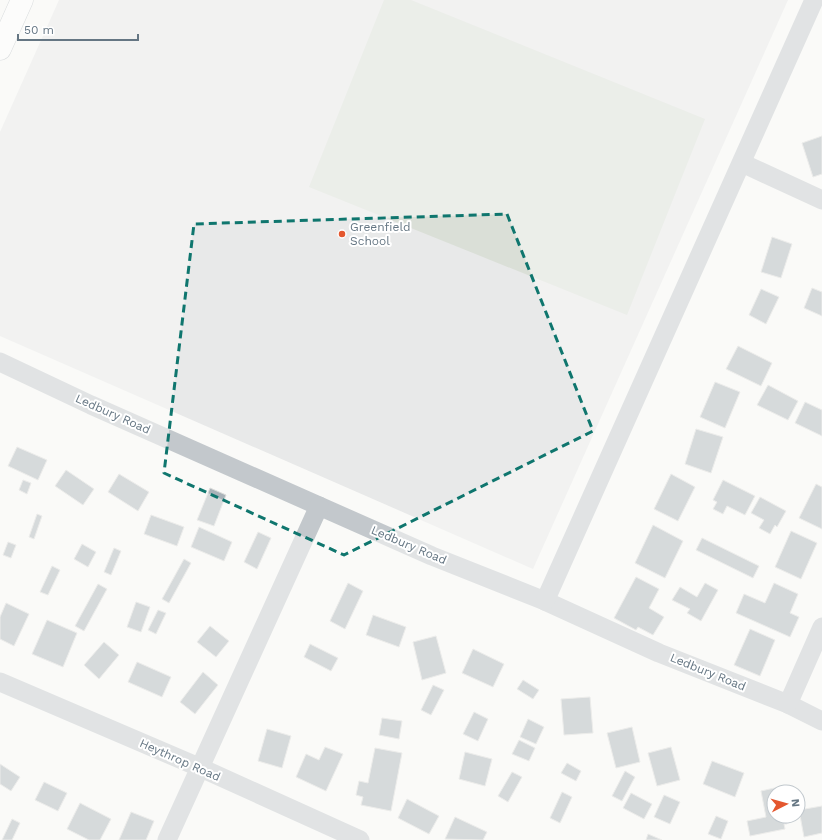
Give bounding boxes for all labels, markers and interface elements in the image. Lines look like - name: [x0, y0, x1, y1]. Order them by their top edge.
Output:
- scale bar: [18, 16, 138, 42]
- text: 50 m: [24, 23, 54, 37]
- place label: Greenfield School: [350, 220, 411, 248]
- marker: Greenfield School: [337, 229, 347, 239]
- street label: Ledbury Road: [73, 391, 153, 437]
- street label: Ledbury Road: [369, 523, 449, 567]
- street label: Ledbury Road: [668, 650, 748, 694]
- street label: Heythrop Road: [137, 736, 223, 784]
- north arrow: [766, 784, 806, 824]
- text: N: [789, 798, 802, 808]

